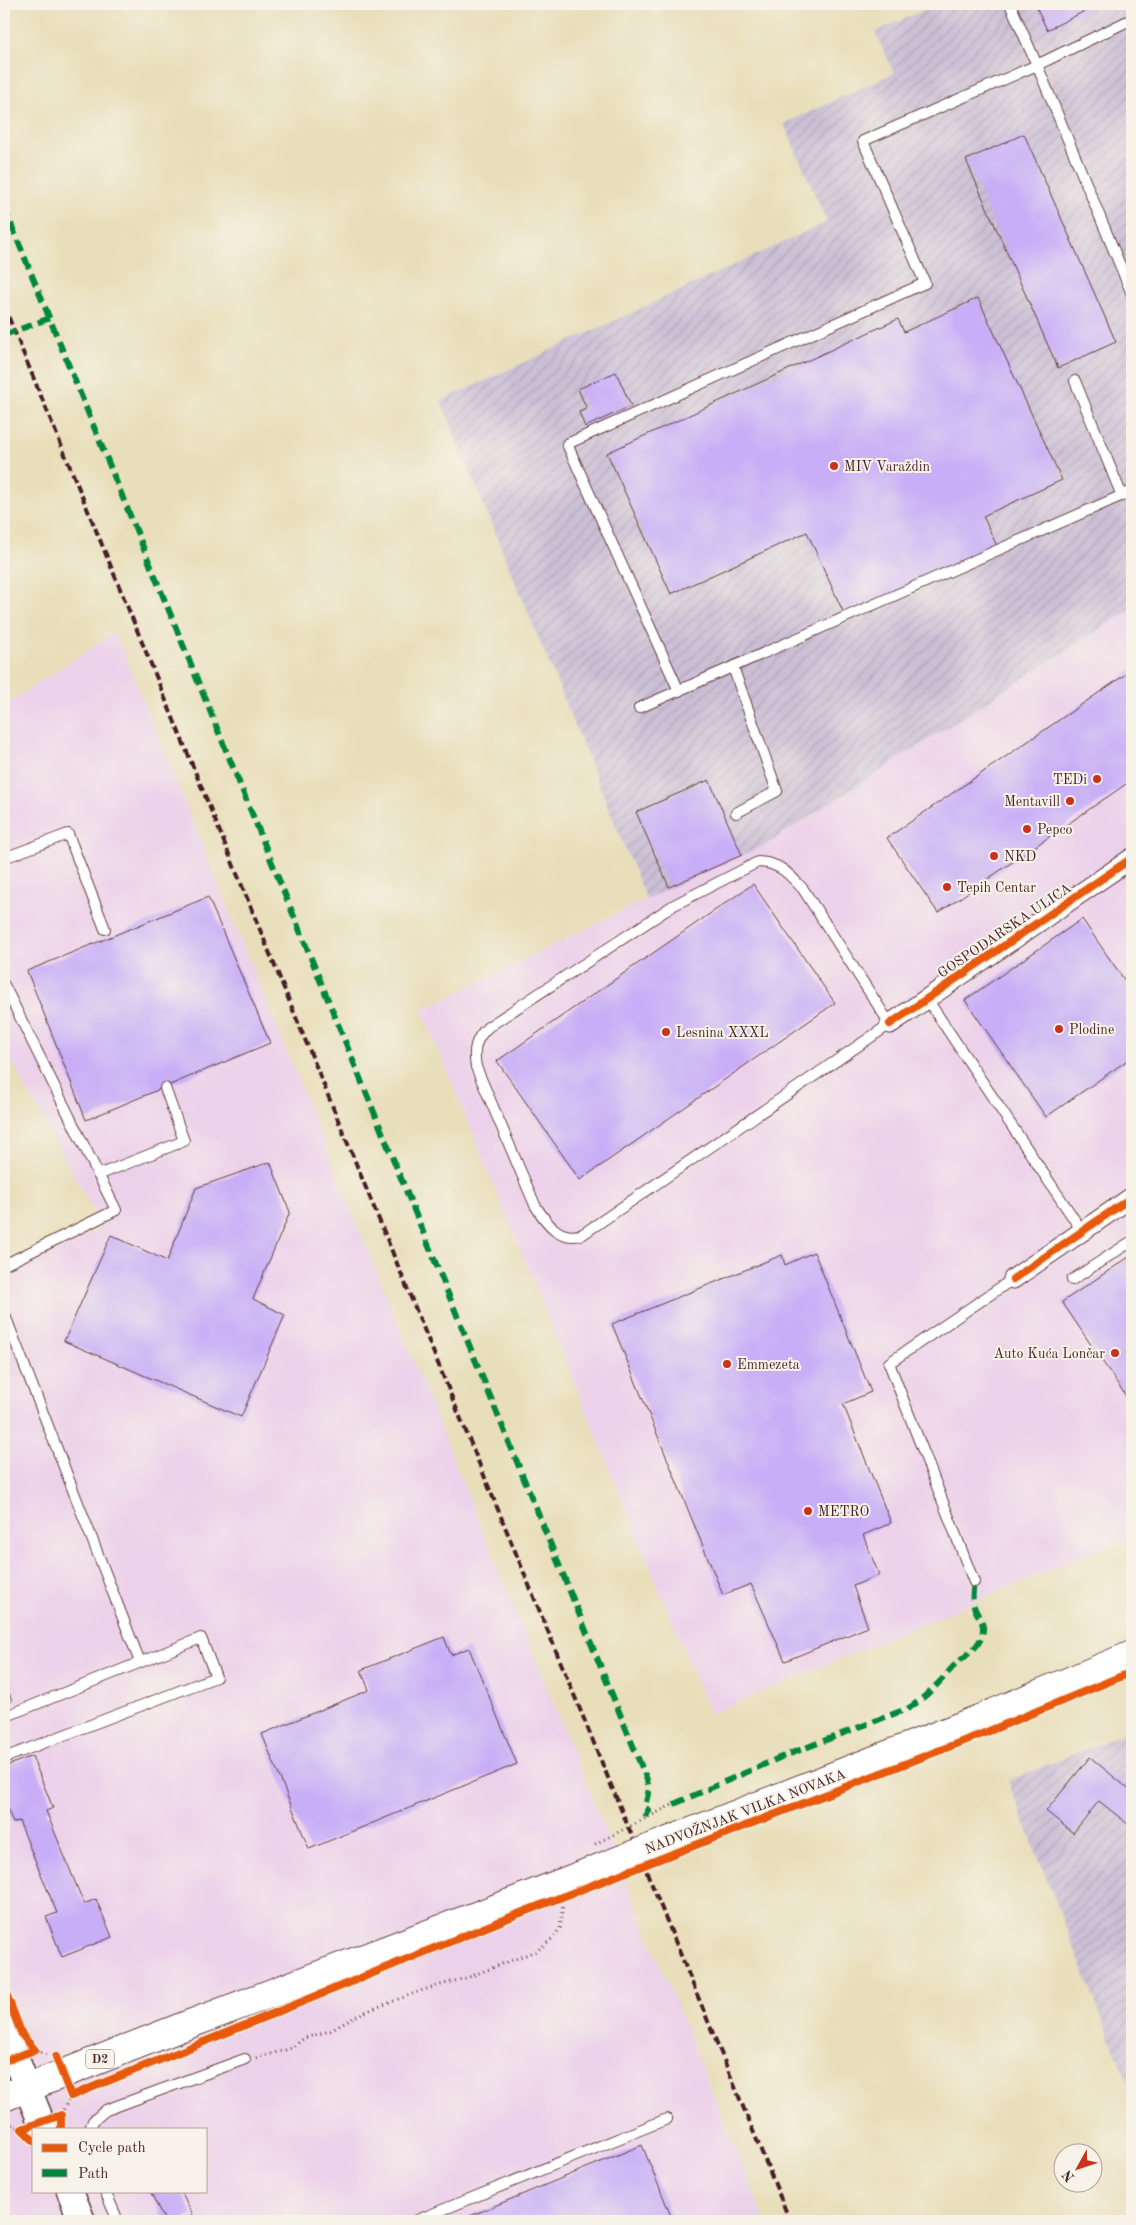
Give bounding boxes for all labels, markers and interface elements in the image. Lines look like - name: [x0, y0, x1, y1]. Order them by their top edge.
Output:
- marker: MIV Varaždin: [828, 460, 840, 472]
- place label: MIV Varaždin: [844, 460, 930, 474]
- place label: TEDi: [1053, 773, 1087, 787]
- marker: TEDi: [1091, 773, 1103, 785]
- place label: Mentavill: [1004, 795, 1060, 809]
- marker: Mentavill: [1064, 795, 1076, 807]
- marker: Pepco: [1021, 823, 1033, 835]
- place label: Pepco: [1037, 823, 1073, 837]
- marker: NKD: [988, 850, 1000, 862]
- place label: NKD: [1004, 850, 1036, 864]
- street label: GOSPODARSKA ULICA: [935, 881, 1074, 981]
- marker: Tepih Centar: [941, 881, 953, 893]
- place label: Tepih Centar: [957, 881, 1036, 895]
- marker: Plodine: [1053, 1023, 1065, 1035]
- place label: Plodine: [1069, 1023, 1114, 1037]
- marker: Lesnina XXXL: [660, 1026, 672, 1038]
- place label: Lesnina XXXL: [676, 1026, 769, 1040]
- place label: Auto Kuća Lončar: [993, 1347, 1105, 1361]
- marker: Auto Kuća Lončar: [1109, 1347, 1121, 1359]
- marker: Emmezeta: [721, 1358, 733, 1370]
- place label: Emmezeta: [737, 1358, 800, 1372]
- marker: METRO: [802, 1505, 814, 1517]
- place label: METRO: [818, 1505, 869, 1519]
- street label: NADVOŽNJAK VILKA NOVAKA: [642, 1764, 848, 1857]
- road number: D2: [86, 2050, 114, 2068]
- legend: [32, 2128, 208, 2192]
- text: Cycle path: [78, 2141, 146, 2156]
- north arrow: [1054, 2142, 1104, 2192]
- text: Path: [78, 2167, 108, 2182]
- text: N: [1060, 2167, 1078, 2184]

